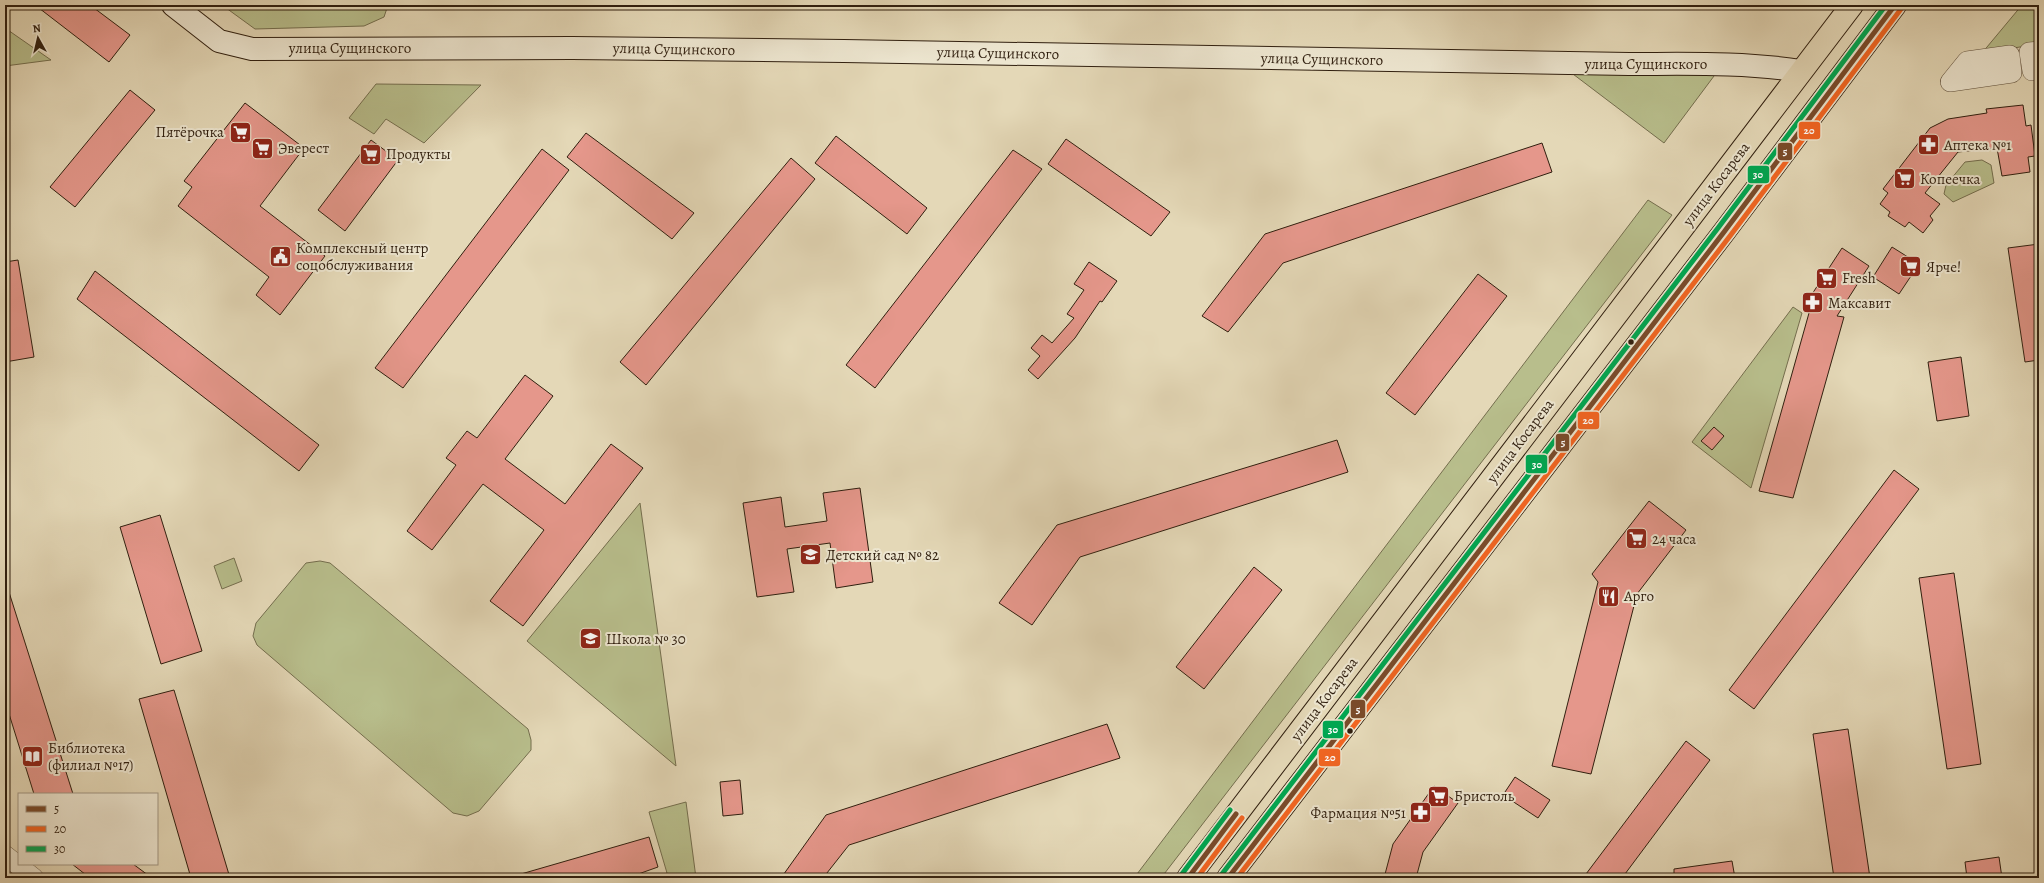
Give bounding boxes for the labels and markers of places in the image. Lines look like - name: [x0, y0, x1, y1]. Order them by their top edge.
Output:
- supermarket icon: Пятёрочка: [227, 119, 253, 145]
- place label: Пятёрочка: [156, 122, 224, 142]
- pharmacy icon: Аптека №1: [1915, 132, 1941, 158]
- supermarket icon: Эверест: [249, 135, 275, 161]
- place label: Аптека №1: [1943, 135, 2011, 155]
- place label: Эверест: [278, 138, 329, 158]
- supermarket icon: Продукты: [357, 141, 383, 167]
- place label: Продукты: [386, 144, 451, 164]
- supermarket icon: Копеечка: [1891, 166, 1917, 192]
- place label: Копеечка: [1920, 169, 1981, 189]
- place label: Комплексный центр соцобслуживания: [296, 238, 429, 275]
- public building icon: Комплексный центр соцобслуживания: [268, 244, 294, 270]
- supermarket icon: Ярче!: [1898, 254, 1924, 280]
- place label: Ярче!: [1926, 257, 1961, 277]
- supermarket icon: Fresh: [1814, 265, 1840, 291]
- place label: Fresh: [1842, 268, 1876, 288]
- pharmacy icon: Максавит: [1800, 290, 1826, 316]
- place label: Максавит: [1828, 293, 1891, 313]
- unlabelled marker: [1626, 337, 1636, 347]
- supermarket icon: 24 часа: [1623, 526, 1649, 552]
- place label: 24 часа: [1652, 529, 1696, 549]
- school or university icon: Детский сад № 82: [797, 542, 823, 568]
- place label: Детский сад № 82: [826, 545, 939, 565]
- restaurant icon: Арго: [1596, 583, 1622, 609]
- place label: Арго: [1623, 586, 1654, 606]
- school or university icon: Школа № 30: [577, 626, 603, 652]
- place label: Школа № 30: [606, 629, 686, 649]
- unlabelled marker: [1345, 726, 1355, 736]
- place label: Библиотека (филиал №17): [48, 738, 133, 775]
- library icon: Библиотека (филиал №17): [19, 744, 45, 770]
- supermarket icon: Бристоль: [1426, 783, 1452, 809]
- place label: Бристоль: [1454, 786, 1515, 806]
- pharmacy icon: Фармация №51: [1408, 800, 1434, 826]
- place label: Фармация №51: [1310, 803, 1406, 823]

